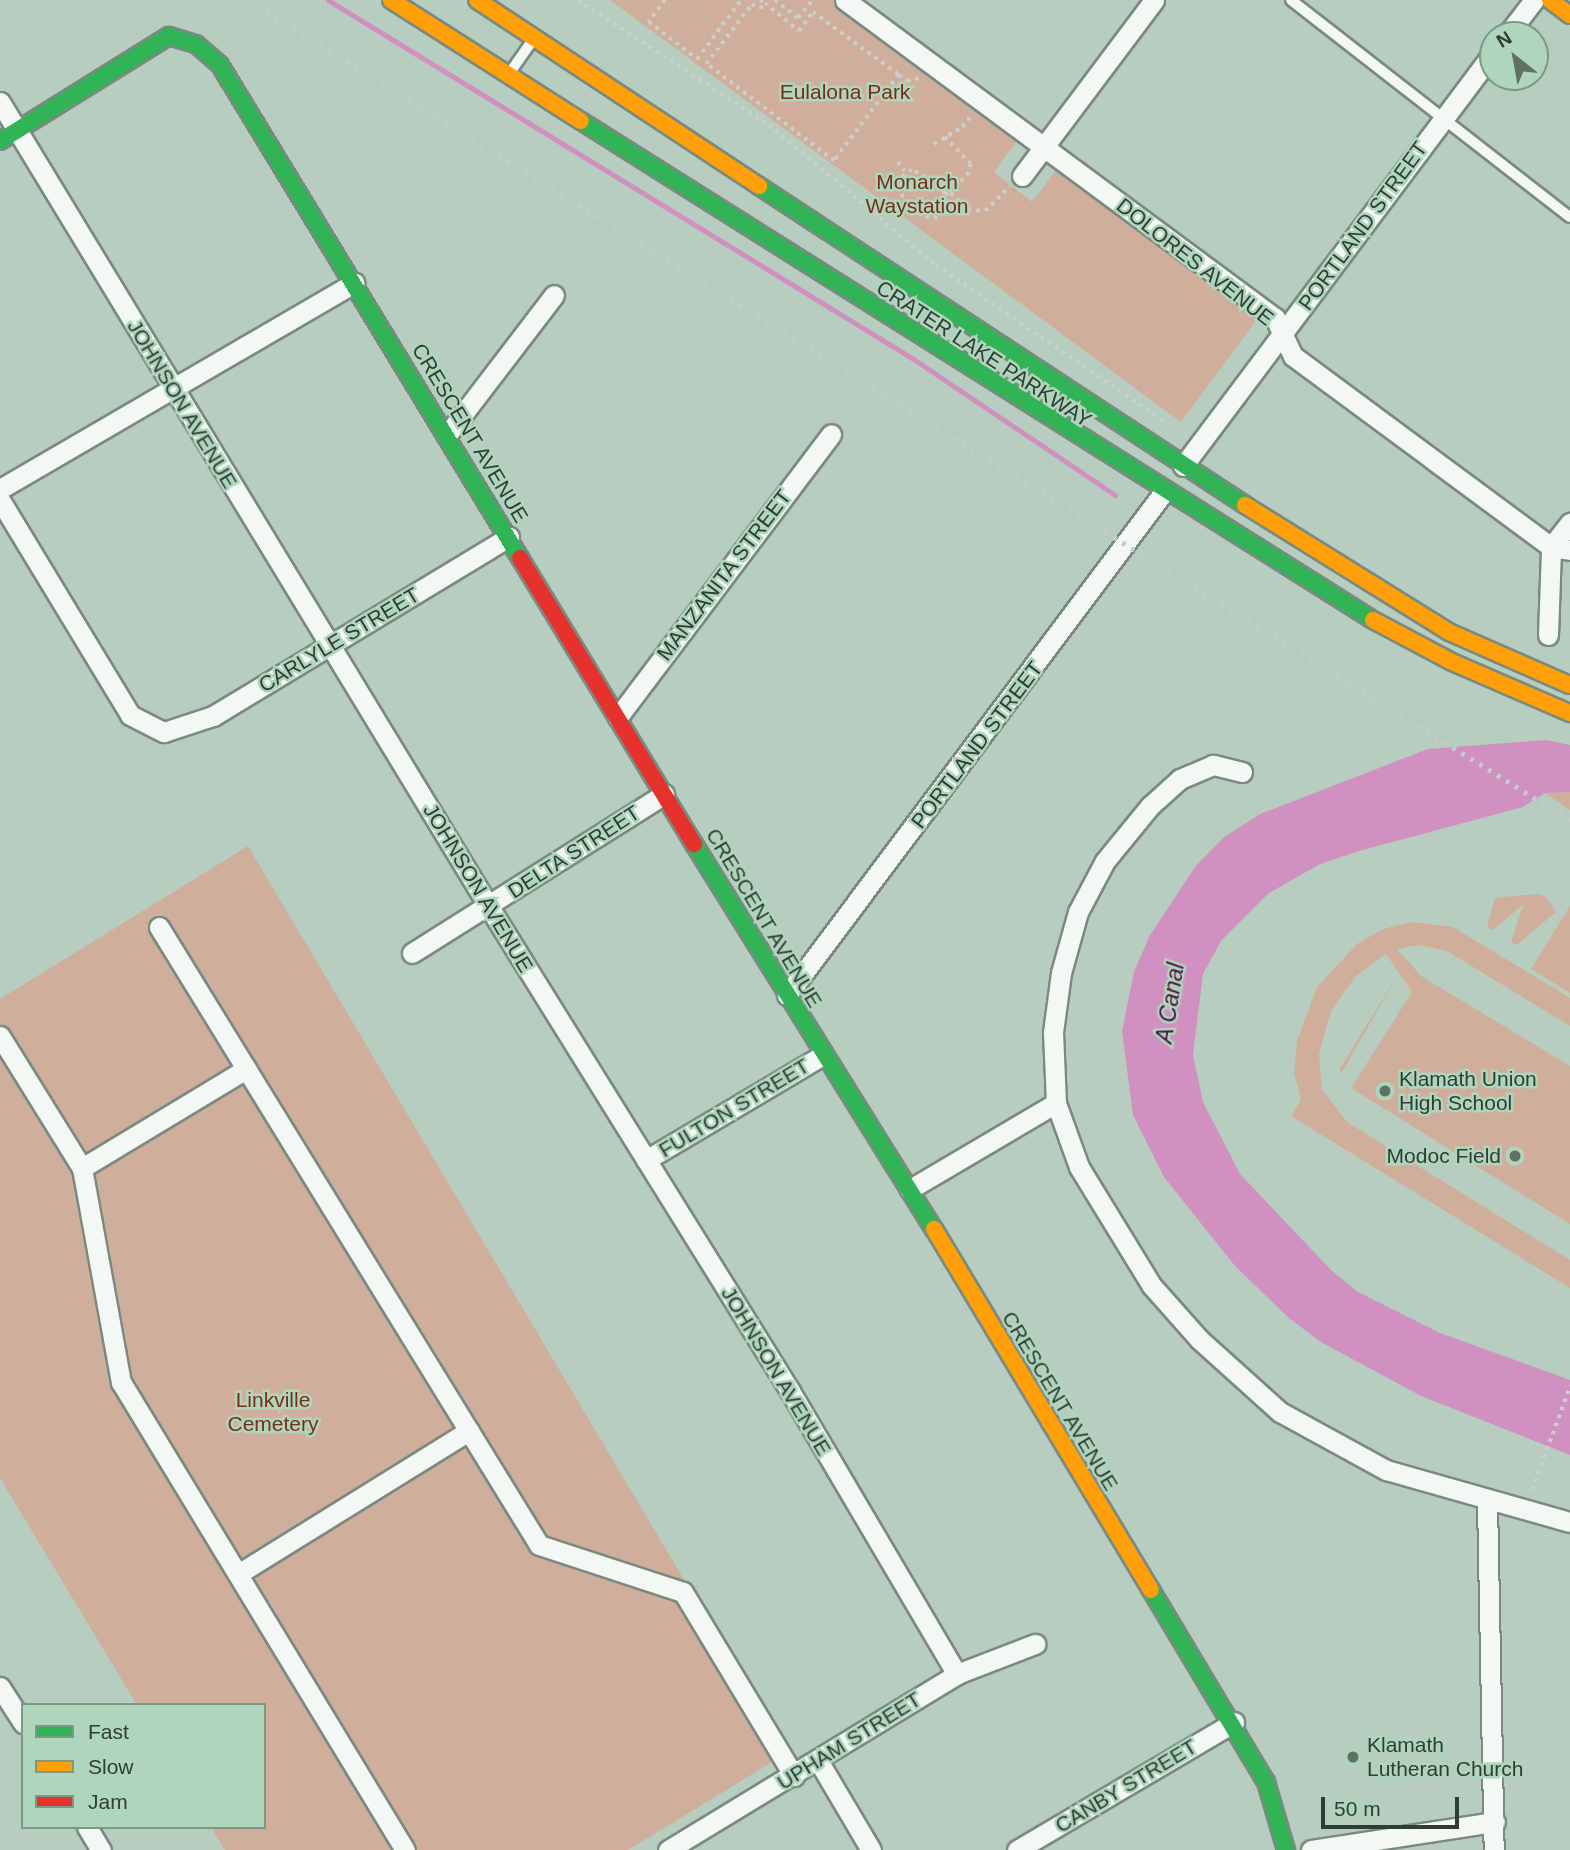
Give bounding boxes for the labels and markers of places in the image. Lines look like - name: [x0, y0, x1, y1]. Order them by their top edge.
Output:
- place label: Klamath Union High School: [1399, 1066, 1537, 1116]
- marker: Klamath Union High School: [1377, 1083, 1393, 1099]
- place label: Modoc Field: [1387, 1143, 1501, 1169]
- marker: Modoc Field: [1507, 1148, 1523, 1164]
- place label: Klamath Lutheran Church: [1367, 1732, 1523, 1782]
- marker: Klamath Lutheran Church: [1345, 1749, 1361, 1765]

